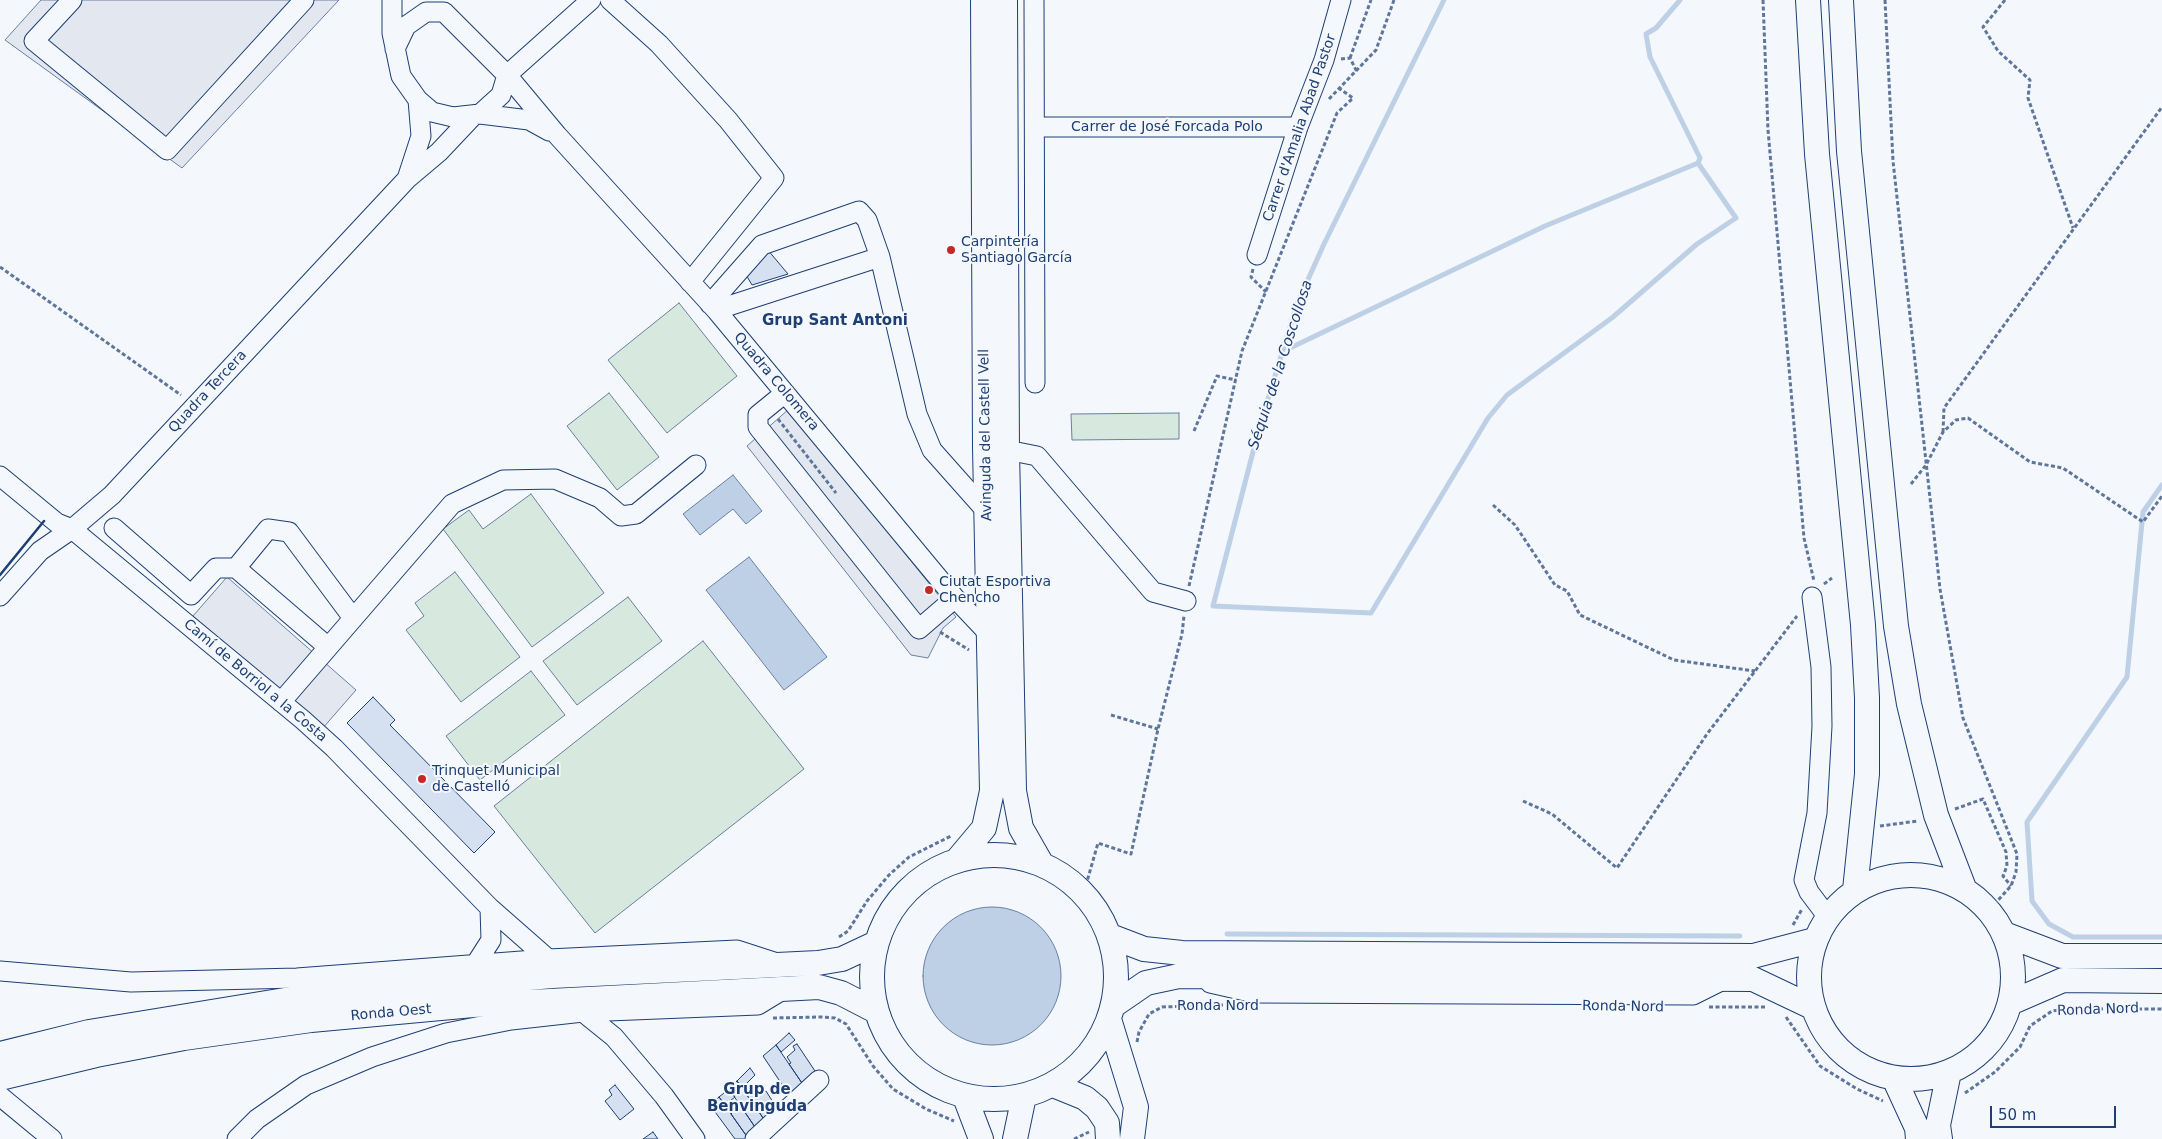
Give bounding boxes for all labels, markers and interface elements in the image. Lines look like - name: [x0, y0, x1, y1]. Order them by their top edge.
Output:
- street label: Carrer d'Amalia Abad Pastor: [1260, 32, 1340, 224]
- street label: Carrer de José Forcada Polo: [1071, 119, 1263, 135]
- place label: Carpintería Santiago García: [961, 234, 1072, 266]
- marker: Carpintería Santiago García: [945, 244, 957, 256]
- water label: Séquia de la Coscollosa: [1245, 278, 1317, 452]
- district label: Grup Sant Antoni: [762, 312, 908, 330]
- street label: Quadra Colomera: [730, 329, 822, 435]
- street label: Quadra Tercera: [165, 347, 251, 437]
- street label: Avinguda del Castell Vell: [976, 349, 996, 521]
- place label: Ciutat Esportiva Chencho: [939, 574, 1051, 606]
- marker: Ciutat Esportiva Chencho: [923, 584, 935, 596]
- street label: Camí de Borriol a la Costa: [180, 616, 330, 746]
- place label: Trinquet Municipal de Castelló: [432, 763, 560, 796]
- marker: Trinquet Municipal de Castelló: [416, 773, 428, 785]
- street label: Ronda Nord: [1177, 998, 1259, 1014]
- street label: Ronda Nord: [1582, 998, 1664, 1016]
- street label: Ronda Nord: [2057, 1000, 2139, 1020]
- street label: Ronda Oest: [350, 1001, 432, 1025]
- district label: Grup de Benvinguda: [707, 1081, 807, 1116]
- scale bar: [1992, 1096, 2118, 1128]
- text: 50 m: [1998, 1106, 2036, 1124]

